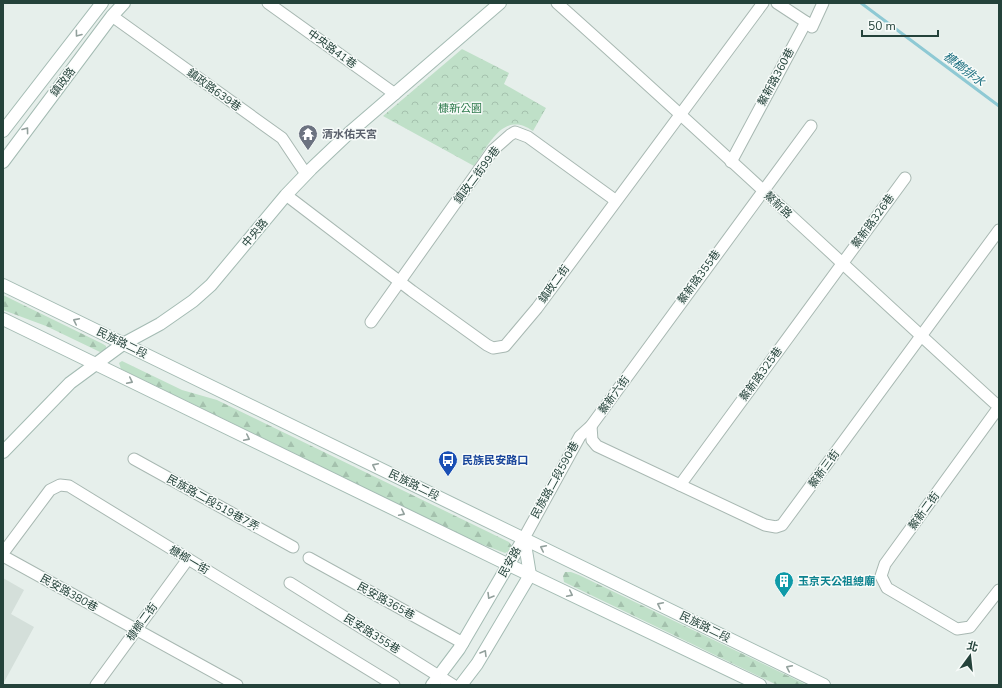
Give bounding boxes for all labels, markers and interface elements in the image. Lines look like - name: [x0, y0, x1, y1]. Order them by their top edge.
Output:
- scale bar: [862, 12, 938, 38]
- text: 50 m: [868, 18, 896, 34]
- street label: 中央路41巷: [304, 26, 360, 72]
- one-way arrow: [75, 29, 82, 36]
- street label: 鰲新路360巷: [754, 45, 798, 109]
- water label: 槺榔排水: [940, 48, 989, 90]
- street label: 鎮政路: [47, 64, 79, 100]
- street label: 鎮政路639巷: [184, 65, 244, 115]
- park label: 槺新公園: [438, 101, 482, 116]
- temple icon: 清水佑天宮: [297, 123, 319, 151]
- place label: 清水佑天宮: [322, 127, 377, 142]
- one-way arrow: [22, 128, 29, 135]
- street label: 鎮政二街99巷: [450, 143, 504, 207]
- street label: 鰲新路: [761, 188, 795, 222]
- street label: 鰲新路326巷: [848, 191, 898, 251]
- street label: 中央路: [239, 216, 271, 250]
- street label: 鰲新路355巷: [674, 247, 724, 307]
- street label: 鎮政二街: [535, 262, 573, 306]
- one-way arrow: [72, 318, 80, 326]
- street label: 民族路二段: [94, 324, 150, 362]
- street label: 鰲新路325巷: [736, 344, 786, 404]
- street label: 鰲新六街: [595, 373, 633, 417]
- one-way arrow: [126, 376, 134, 384]
- one-way arrow: [243, 433, 251, 441]
- street label: 民族路二段590巷: [528, 439, 582, 521]
- street label: 鰲新三街: [805, 447, 843, 491]
- bus stop icon: 民族民安路口: [437, 449, 459, 477]
- place label: 民族民安路口: [462, 453, 528, 468]
- one-way arrow: [372, 463, 380, 471]
- street label: 民族路二段: [386, 466, 442, 504]
- street label: 民族路二段519巷7弄: [164, 471, 262, 535]
- street label: 鰲新二街: [905, 489, 943, 533]
- one-way arrow: [398, 508, 405, 516]
- street label: 槺榔一街: [166, 542, 212, 578]
- street label: 民安路: [495, 544, 525, 580]
- one-way arrow: [539, 545, 547, 552]
- building icon: 玉京天公祖總廟: [773, 570, 795, 598]
- street label: 民安路380巷: [37, 571, 101, 615]
- place label: 玉京天公祖總廟: [798, 574, 875, 589]
- street label: 民安路365巷: [354, 579, 418, 623]
- one-way arrow: [565, 589, 573, 597]
- one-way arrow: [488, 592, 495, 599]
- street label: 槺榔二街: [123, 600, 161, 644]
- one-way arrow: [656, 602, 664, 610]
- street label: 民族路二段: [677, 608, 733, 646]
- street label: 民安路355巷: [341, 611, 403, 657]
- north arrow: [950, 636, 990, 676]
- text: 北: [965, 638, 980, 655]
- one-way arrow: [479, 650, 486, 657]
- one-way arrow: [786, 665, 793, 673]

